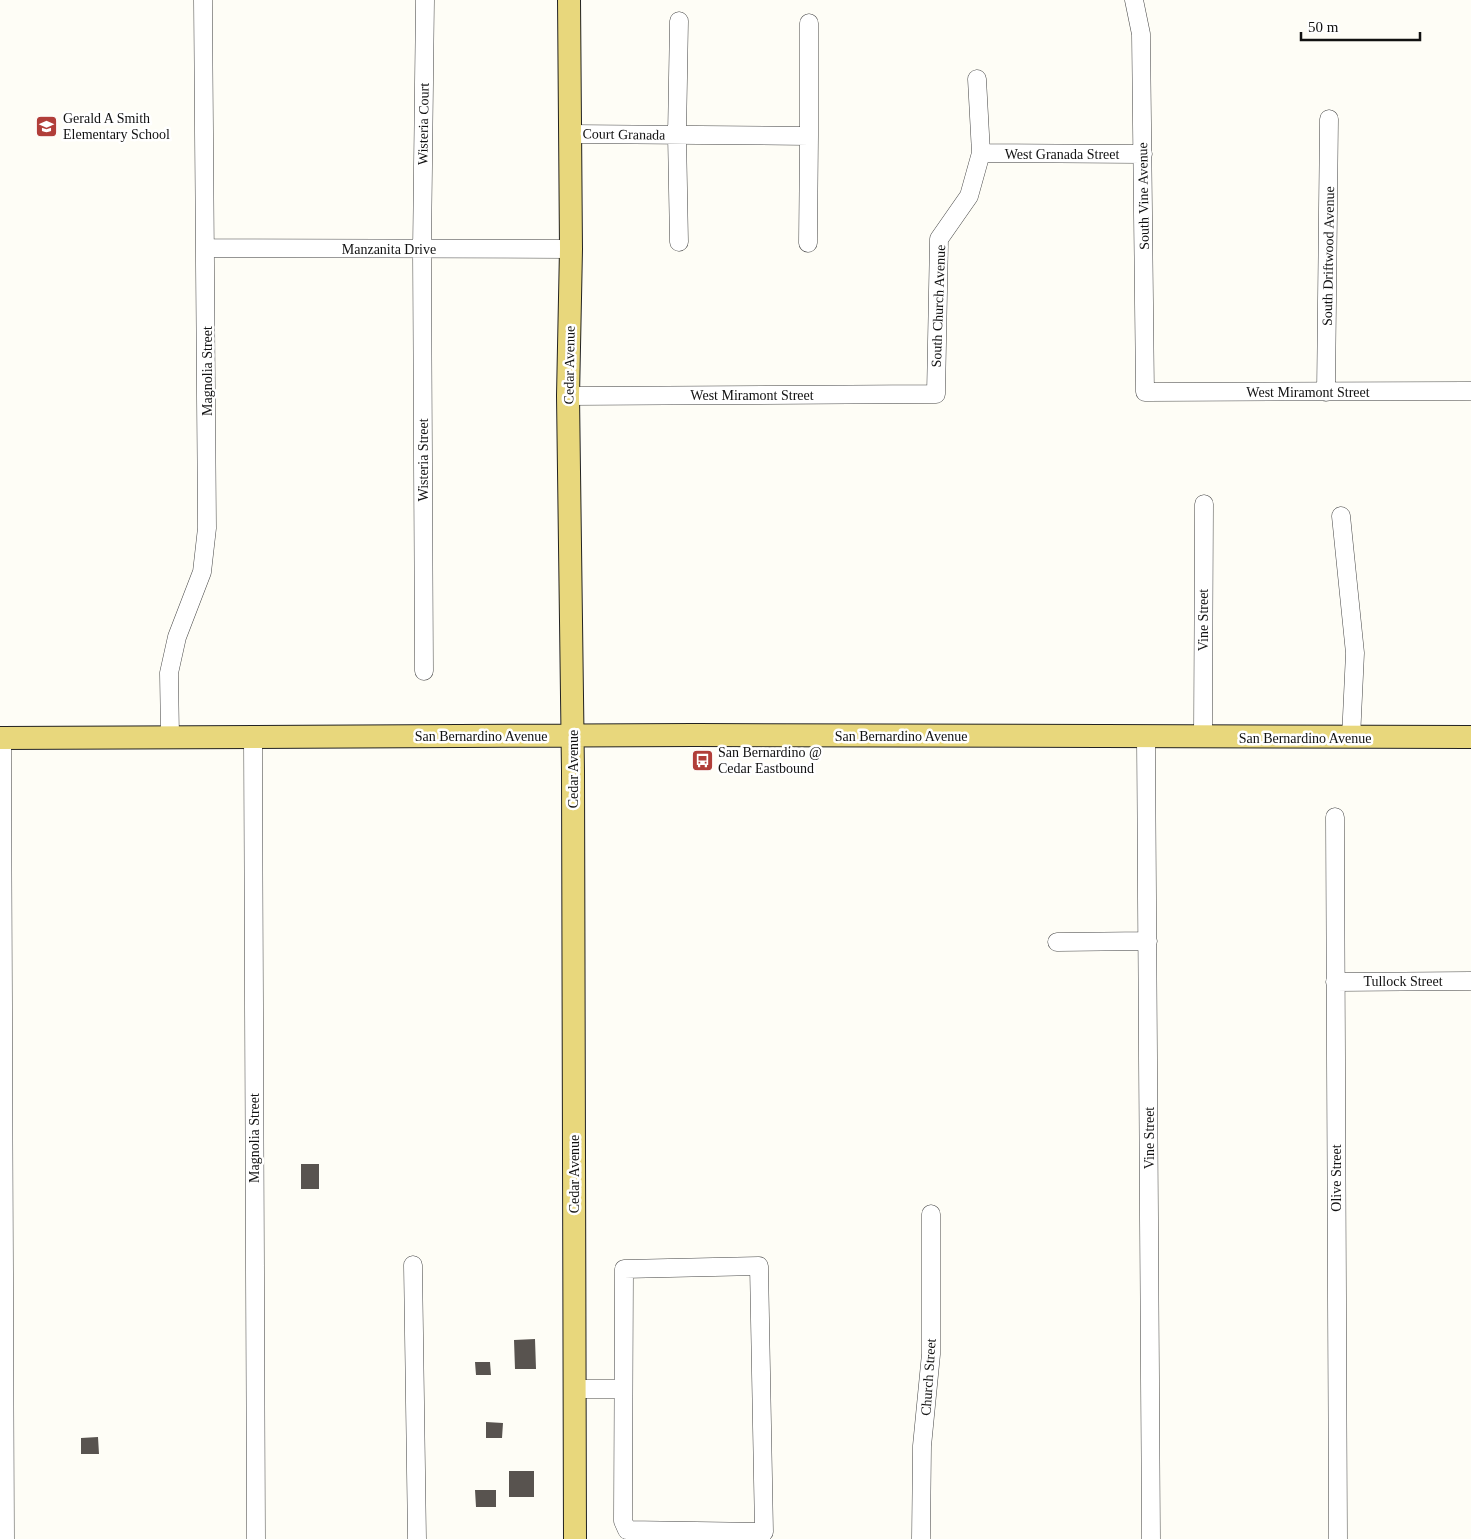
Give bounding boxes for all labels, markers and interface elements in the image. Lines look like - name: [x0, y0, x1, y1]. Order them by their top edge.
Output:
- scale bar: [1301, 10, 1420, 42]
- text: 50 m: [1308, 19, 1339, 35]
- street label: Wisteria Court: [415, 83, 432, 165]
- place label: Gerald A Smith Elementary School: [63, 111, 170, 142]
- school or university icon: Gerald A Smith Elementary School: [35, 114, 59, 138]
- street label: Court Granada: [582, 126, 666, 143]
- street label: South Vine Avenue: [1135, 142, 1152, 250]
- street label: West Granada Street: [1005, 147, 1119, 162]
- street label: South Driftwood Avenue: [1320, 186, 1337, 326]
- street label: Manzanita Drive: [342, 242, 436, 257]
- street label: South Church Avenue: [929, 244, 948, 368]
- street label: Magnolia Street: [200, 326, 215, 416]
- street label: Cedar Avenue: [561, 326, 578, 404]
- street label: West Miramont Street: [1246, 385, 1370, 400]
- street label: West Miramont Street: [690, 388, 814, 403]
- street label: Wisteria Street: [416, 418, 431, 502]
- street label: Vine Street: [1196, 589, 1211, 651]
- street label: San Bernardino Avenue: [415, 729, 547, 744]
- street label: San Bernardino Avenue: [835, 729, 967, 744]
- street label: Cedar Avenue: [566, 730, 581, 808]
- street label: San Bernardino Avenue: [1239, 731, 1371, 746]
- place label: San Bernardino @ Cedar Eastbound: [718, 745, 822, 776]
- bus stop icon: San Bernardino @ Cedar Eastbound: [690, 748, 714, 772]
- street label: Tullock Street: [1363, 974, 1443, 989]
- street label: Magnolia Street: [247, 1093, 262, 1183]
- street label: Vine Street: [1142, 1107, 1157, 1169]
- street label: Cedar Avenue: [567, 1135, 582, 1213]
- street label: Olive Street: [1329, 1144, 1344, 1212]
- street label: Church Street: [918, 1338, 939, 1416]

